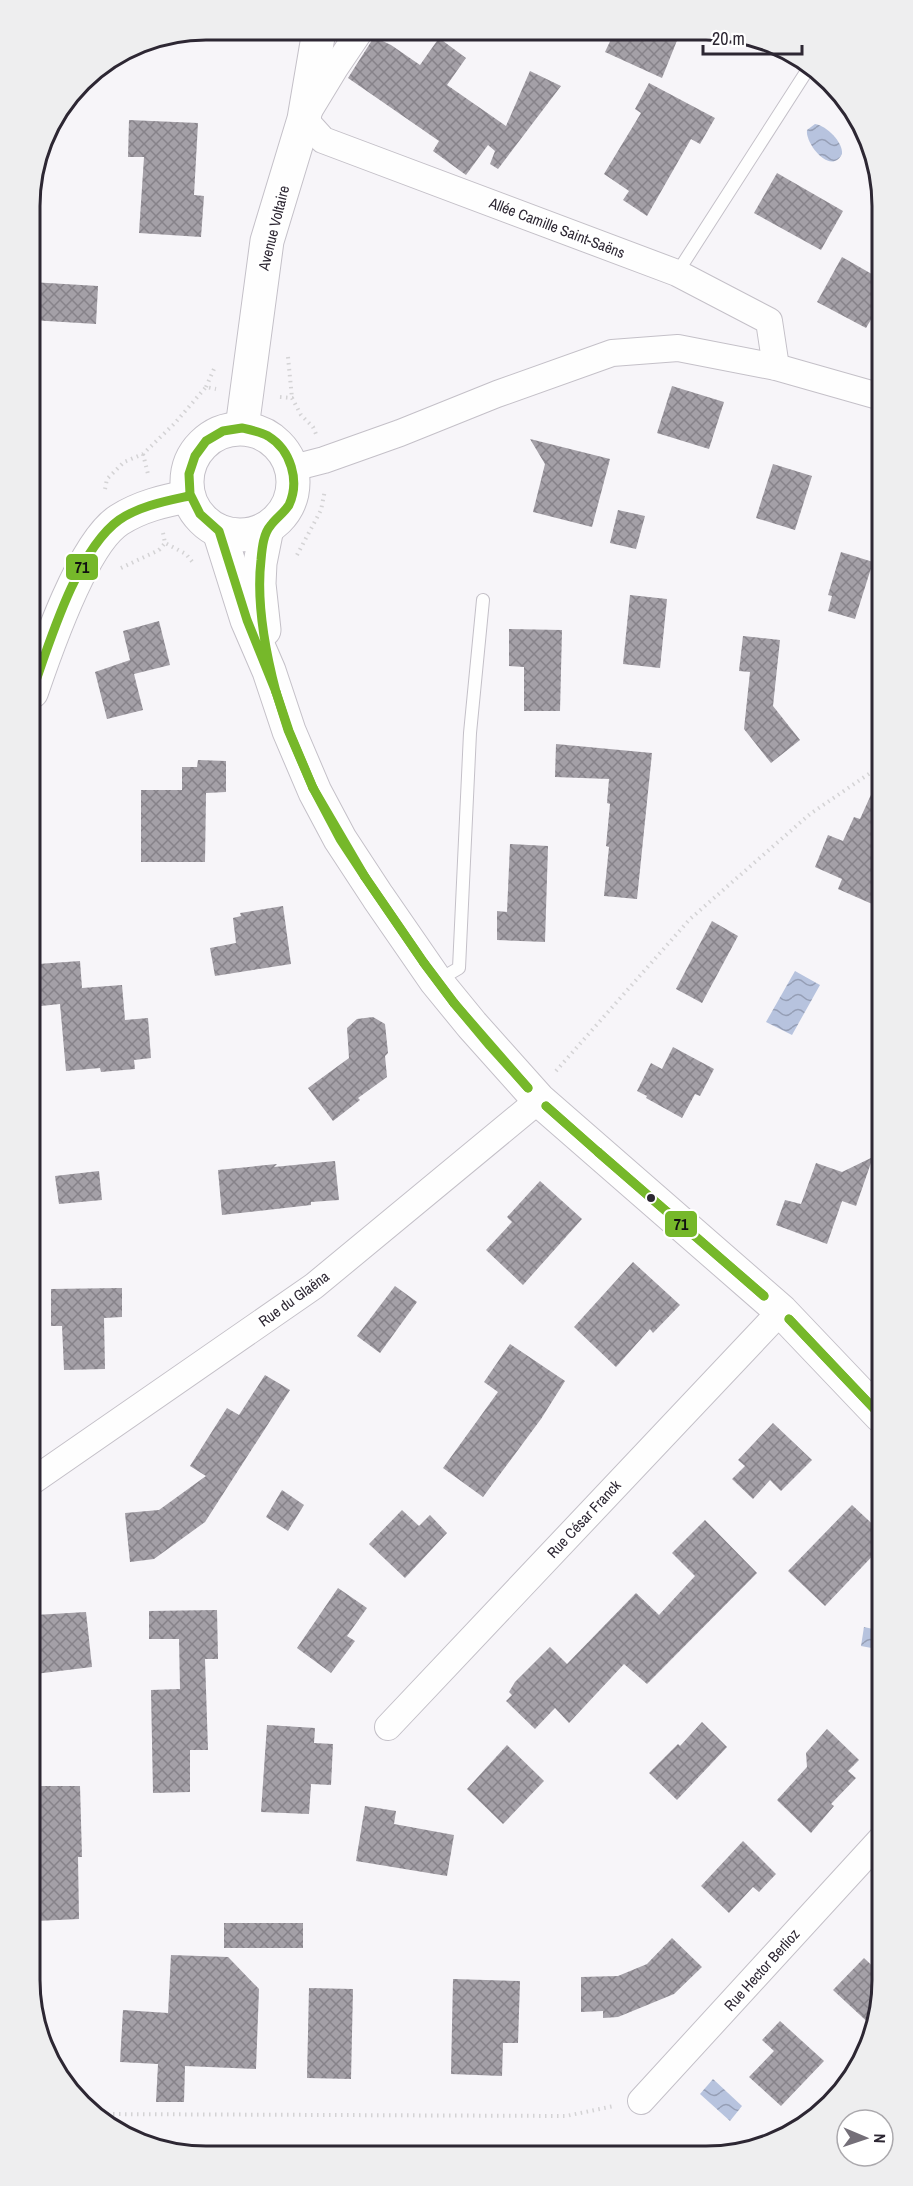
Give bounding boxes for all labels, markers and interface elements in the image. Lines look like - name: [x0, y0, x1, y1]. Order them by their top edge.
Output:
- scale bar: [703, 18, 802, 56]
- text: 20 m: [712, 26, 745, 51]
- street label: Avenue Voltaire: [253, 183, 294, 273]
- street label: Allée Camille Saint-Saëns: [485, 192, 628, 263]
- line badge: 71: [65, 553, 99, 581]
- text: 71: [75, 556, 90, 578]
- unlabelled marker: [645, 1192, 657, 1204]
- line badge: 71: [664, 1210, 698, 1238]
- text: 71: [674, 1213, 689, 1235]
- street label: Rue du Glaëna: [254, 1266, 333, 1331]
- street label: Rue César Franck: [542, 1474, 626, 1562]
- street label: Rue Hector Berlioz: [719, 1924, 804, 2015]
- north arrow: [835, 2108, 895, 2168]
- text: N: [869, 2133, 891, 2144]

